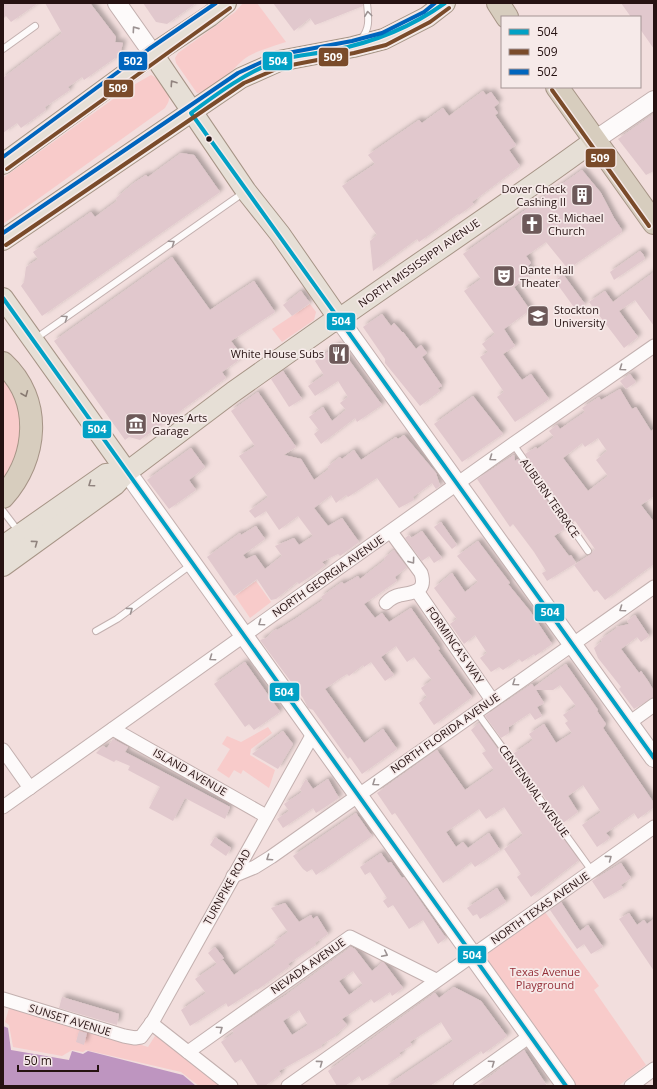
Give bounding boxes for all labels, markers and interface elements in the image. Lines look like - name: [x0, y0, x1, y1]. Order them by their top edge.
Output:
- one-way arrow: [364, 11, 373, 17]
- legend: [501, 16, 641, 88]
- text: 504: [537, 23, 558, 40]
- one-way arrow: [133, 26, 140, 33]
- text: 509: [537, 43, 558, 60]
- line badge: 509: [318, 47, 349, 67]
- text: 509: [324, 49, 342, 64]
- line badge: 502: [118, 51, 148, 71]
- line badge: 504: [262, 51, 293, 71]
- text: 502: [124, 53, 142, 68]
- text: 504: [269, 53, 288, 68]
- text: 502: [537, 63, 558, 80]
- line badge: 509: [103, 79, 134, 98]
- text: 509: [109, 80, 127, 95]
- one-way arrow: [170, 80, 178, 87]
- unlabelled marker: [204, 134, 214, 144]
- line badge: 509: [585, 148, 616, 168]
- text: 509: [591, 150, 609, 165]
- place label: Dover Check Cashing II: [501, 181, 566, 209]
- building icon: Dover Check Cashing II: [569, 182, 595, 208]
- place label: St. Michael Church: [548, 210, 603, 238]
- church icon: St. Michael Church: [519, 211, 545, 237]
- street label: NORTH MISSISSIPPI AVENUE: [355, 215, 482, 310]
- one-way arrow: [167, 241, 174, 248]
- place label: Dante Hall Theater: [520, 262, 574, 290]
- theatre icon: Dante Hall Theater: [491, 263, 517, 289]
- place label: Stockton University: [554, 302, 606, 330]
- school or university icon: Stockton University: [525, 303, 551, 329]
- line badge: 504: [326, 312, 356, 331]
- text: 504: [332, 313, 351, 328]
- one-way arrow: [61, 315, 68, 323]
- restaurant icon: White House Subs: [326, 341, 352, 367]
- place label: White House Subs: [231, 346, 324, 361]
- one-way arrow: [619, 363, 626, 371]
- one-way arrow: [20, 391, 28, 398]
- place label: Noyes Arts Garage: [152, 410, 207, 438]
- museum icon: Noyes Arts Garage: [123, 411, 149, 437]
- line badge: 504: [82, 420, 112, 439]
- text: 504: [88, 421, 107, 436]
- one-way arrow: [490, 453, 497, 460]
- street label: AUBURN TERRACE: [517, 455, 583, 540]
- one-way arrow: [89, 479, 96, 486]
- street label: NORTH GEORGIA AVENUE: [269, 531, 387, 620]
- one-way arrow: [30, 541, 37, 548]
- one-way arrow: [407, 556, 414, 563]
- street label: FORMINCA'S WAY: [423, 603, 488, 687]
- line badge: 504: [534, 603, 565, 622]
- text: 504: [541, 604, 560, 619]
- one-way arrow: [619, 604, 626, 612]
- one-way arrow: [125, 608, 132, 615]
- one-way arrow: [258, 618, 265, 626]
- one-way arrow: [209, 653, 216, 661]
- one-way arrow: [513, 678, 520, 685]
- line badge: 504: [269, 682, 300, 702]
- text: 504: [275, 684, 294, 699]
- street label: NORTH FLORIDA AVENUE: [387, 689, 502, 776]
- street label: CENTENNIAL AVENUE: [496, 742, 573, 840]
- street label: ISLAND AVENUE: [151, 744, 230, 799]
- one-way arrow: [372, 778, 379, 785]
- street label: TURNPIKE ROAD: [199, 846, 254, 927]
- one-way arrow: [266, 853, 273, 861]
- one-way arrow: [604, 856, 611, 863]
- street label: NORTH TEXAS AVENUE: [487, 868, 592, 947]
- street label: NEVADA AVENUE: [267, 934, 348, 997]
- line badge: 504: [457, 945, 487, 964]
- text: 504: [463, 947, 482, 962]
- one-way arrow: [380, 949, 388, 957]
- park label: Texas Avenue Playground: [510, 964, 580, 992]
- street label: SUNSET AVENUE: [27, 1000, 113, 1039]
- one-way arrow: [216, 1026, 223, 1034]
- scale bar: [18, 1047, 98, 1073]
- text: 50 m: [24, 1052, 52, 1069]
- one-way arrow: [316, 1060, 323, 1068]
- one-way arrow: [488, 1060, 495, 1068]

